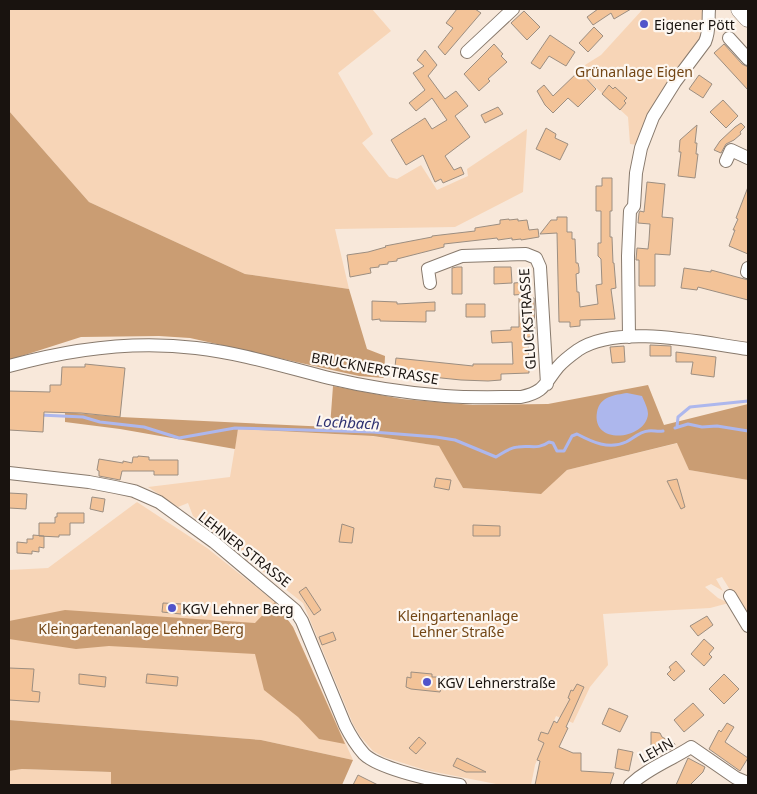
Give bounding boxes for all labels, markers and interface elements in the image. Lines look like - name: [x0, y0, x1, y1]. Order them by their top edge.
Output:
- place label: Eigener Pött: [654, 15, 735, 34]
- marker: Eigener Pött: [638, 18, 650, 30]
- park label: Grünanlage Eigen: [575, 62, 693, 81]
- street label: GLUCKSTRASSE: [514, 268, 540, 370]
- street label: BRUCKNERSTRASSE: [310, 347, 440, 389]
- water label: Lochbach: [316, 410, 380, 434]
- street label: LEHNER STRASSE: [195, 507, 295, 591]
- place label: KGV Lehner Berg: [182, 599, 294, 618]
- marker: KGV Lehner Berg: [166, 602, 178, 614]
- park label: Kleingartenanlage Lehner Straße: [398, 606, 518, 641]
- park label: Kleingartenanlage Lehner Berg: [38, 619, 244, 638]
- place label: KGV Lehnerstraße: [437, 673, 556, 692]
- marker: KGV Lehnerstraße: [421, 676, 433, 688]
- street label: LEHN: [636, 733, 676, 767]

